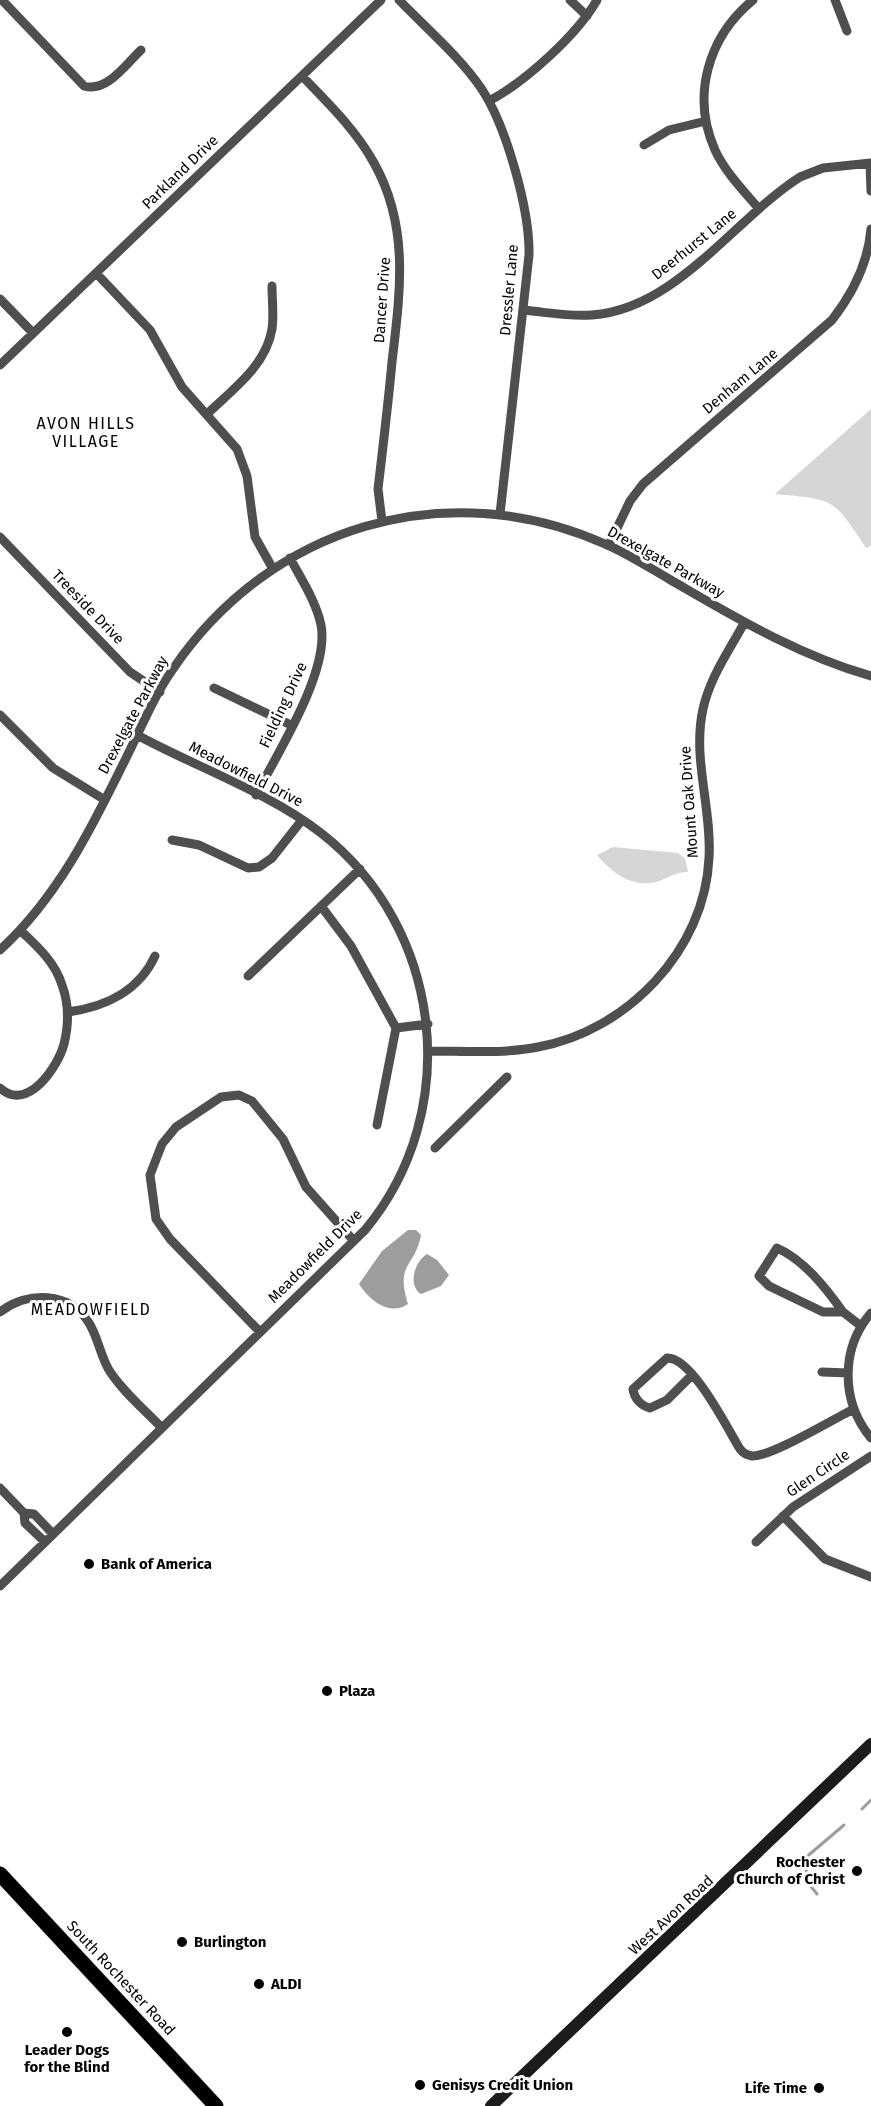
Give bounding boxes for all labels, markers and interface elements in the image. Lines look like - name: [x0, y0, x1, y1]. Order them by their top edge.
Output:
- street label: Parkland Drive: [138, 131, 222, 213]
- street label: Deerhurst Lane: [648, 204, 740, 284]
- street label: Dressler Lane: [496, 244, 522, 336]
- street label: Dancer Drive: [370, 256, 394, 344]
- street label: Denham Lane: [699, 344, 781, 418]
- district label: AVON HILLS VILLAGE: [36, 414, 136, 451]
- street label: Drexelgate Parkway: [604, 522, 728, 602]
- street label: Treeside Drive: [48, 566, 128, 648]
- street label: Drexelgate Parkway: [94, 652, 172, 777]
- street label: Fielding Drive: [255, 659, 311, 751]
- street label: Meadowfield Drive: [186, 737, 306, 811]
- street label: Mount Oak Drive: [676, 745, 702, 859]
- street label: Meadowfield Drive: [264, 1205, 366, 1307]
- district label: MEADOWFIELD: [31, 1300, 151, 1319]
- street label: Glen Circle: [783, 1445, 853, 1501]
- place label: Bank of America: [101, 1555, 212, 1573]
- marker: Bank of America: [82, 1557, 96, 1571]
- place label: Plaza: [339, 1682, 375, 1700]
- marker: Plaza: [320, 1684, 334, 1698]
- place label: Rochester Church of Christ: [736, 1853, 846, 1888]
- marker: Rochester Church of Christ: [850, 1864, 864, 1878]
- street label: West Avon Road: [625, 1871, 717, 1959]
- street label: South Rochester Road: [63, 1917, 179, 2039]
- place label: Burlington: [194, 1933, 266, 1951]
- marker: Burlington: [175, 1935, 189, 1949]
- place label: ALDI: [270, 1975, 302, 1993]
- marker: ALDI: [252, 1977, 266, 1991]
- marker: Leader Dogs for the Blind: [60, 2025, 74, 2039]
- place label: Leader Dogs for the Blind: [24, 2041, 110, 2076]
- place label: Genisys Credit Union: [432, 2076, 573, 2094]
- marker: Genisys Credit Union: [413, 2078, 427, 2092]
- place label: Life Time: [745, 2079, 807, 2097]
- marker: Life Time: [812, 2081, 826, 2095]

